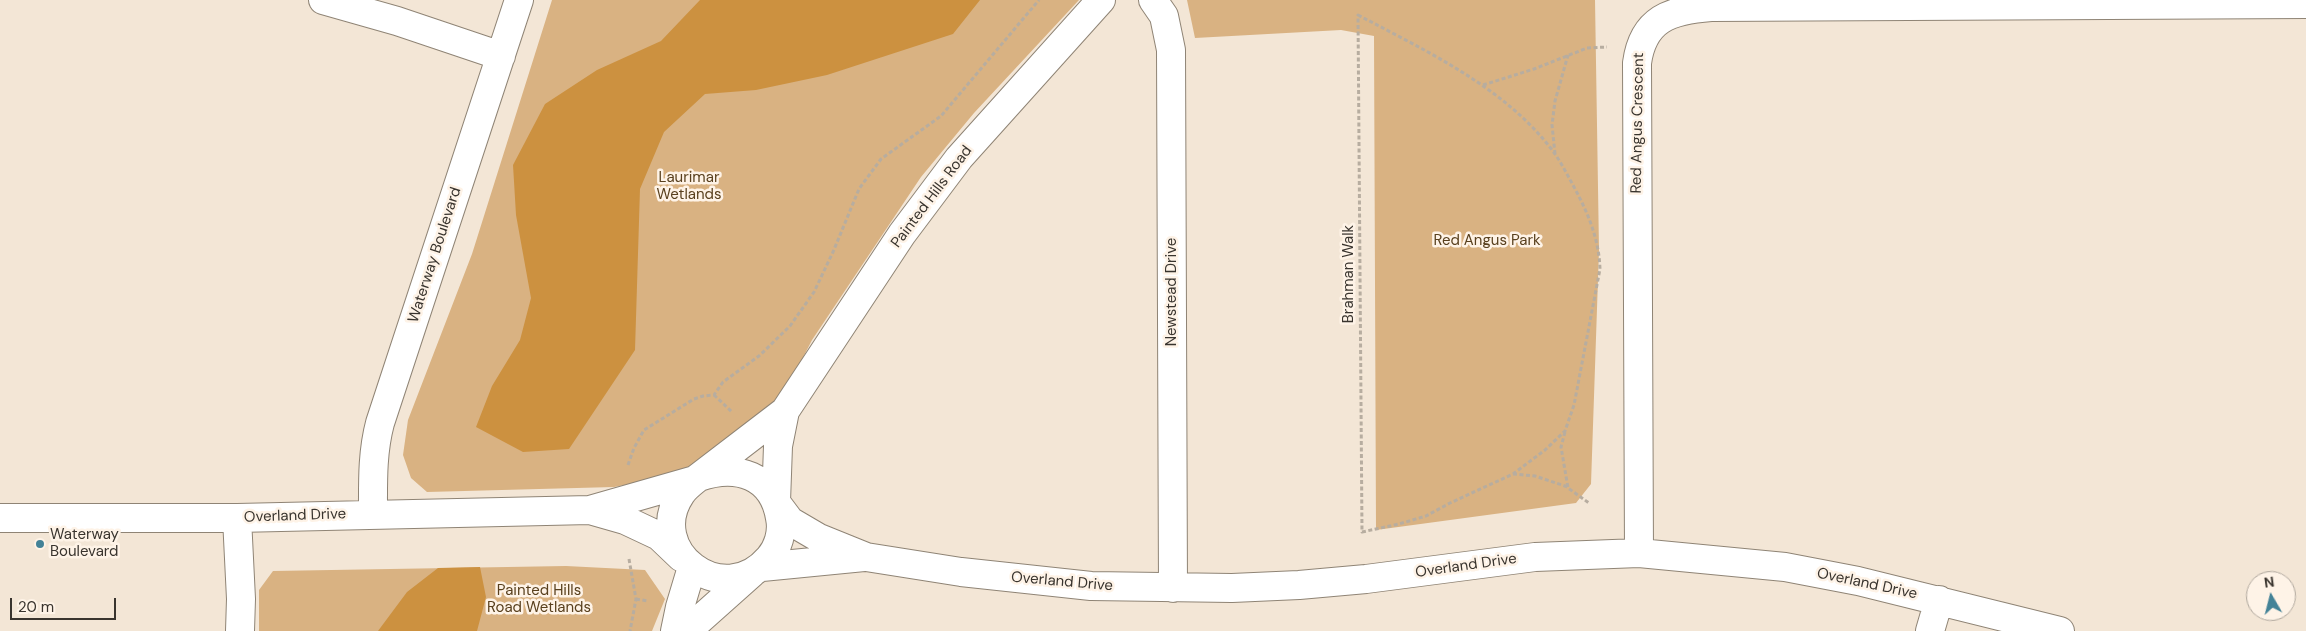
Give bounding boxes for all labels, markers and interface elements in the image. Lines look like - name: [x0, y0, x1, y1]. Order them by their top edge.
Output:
- street label: Red Angus Crescent: [1628, 52, 1648, 194]
- street label: Painted Hills Road: [888, 142, 976, 252]
- park label: Laurimar Wetlands: [657, 169, 721, 204]
- street label: Waterway Boulevard: [405, 185, 465, 325]
- street label: Brahman Walk: [1340, 225, 1358, 323]
- park label: Red Angus Park: [1433, 232, 1541, 250]
- street label: Newstead Drive: [1163, 238, 1181, 346]
- street label: Overland Drive: [244, 505, 346, 527]
- place label: Waterway Boulevard: [50, 526, 119, 561]
- marker: Waterway Boulevard: [34, 538, 46, 550]
- street label: Overland Drive: [1414, 550, 1518, 582]
- street label: Overland Drive: [1815, 565, 1919, 603]
- street label: Overland Drive: [1010, 569, 1114, 595]
- north arrow: [2246, 571, 2296, 621]
- text: N: [2263, 573, 2275, 592]
- park label: Painted Hills Road Wetlands: [487, 582, 591, 617]
- scale bar: [12, 588, 119, 620]
- text: 20 m: [18, 597, 54, 617]

